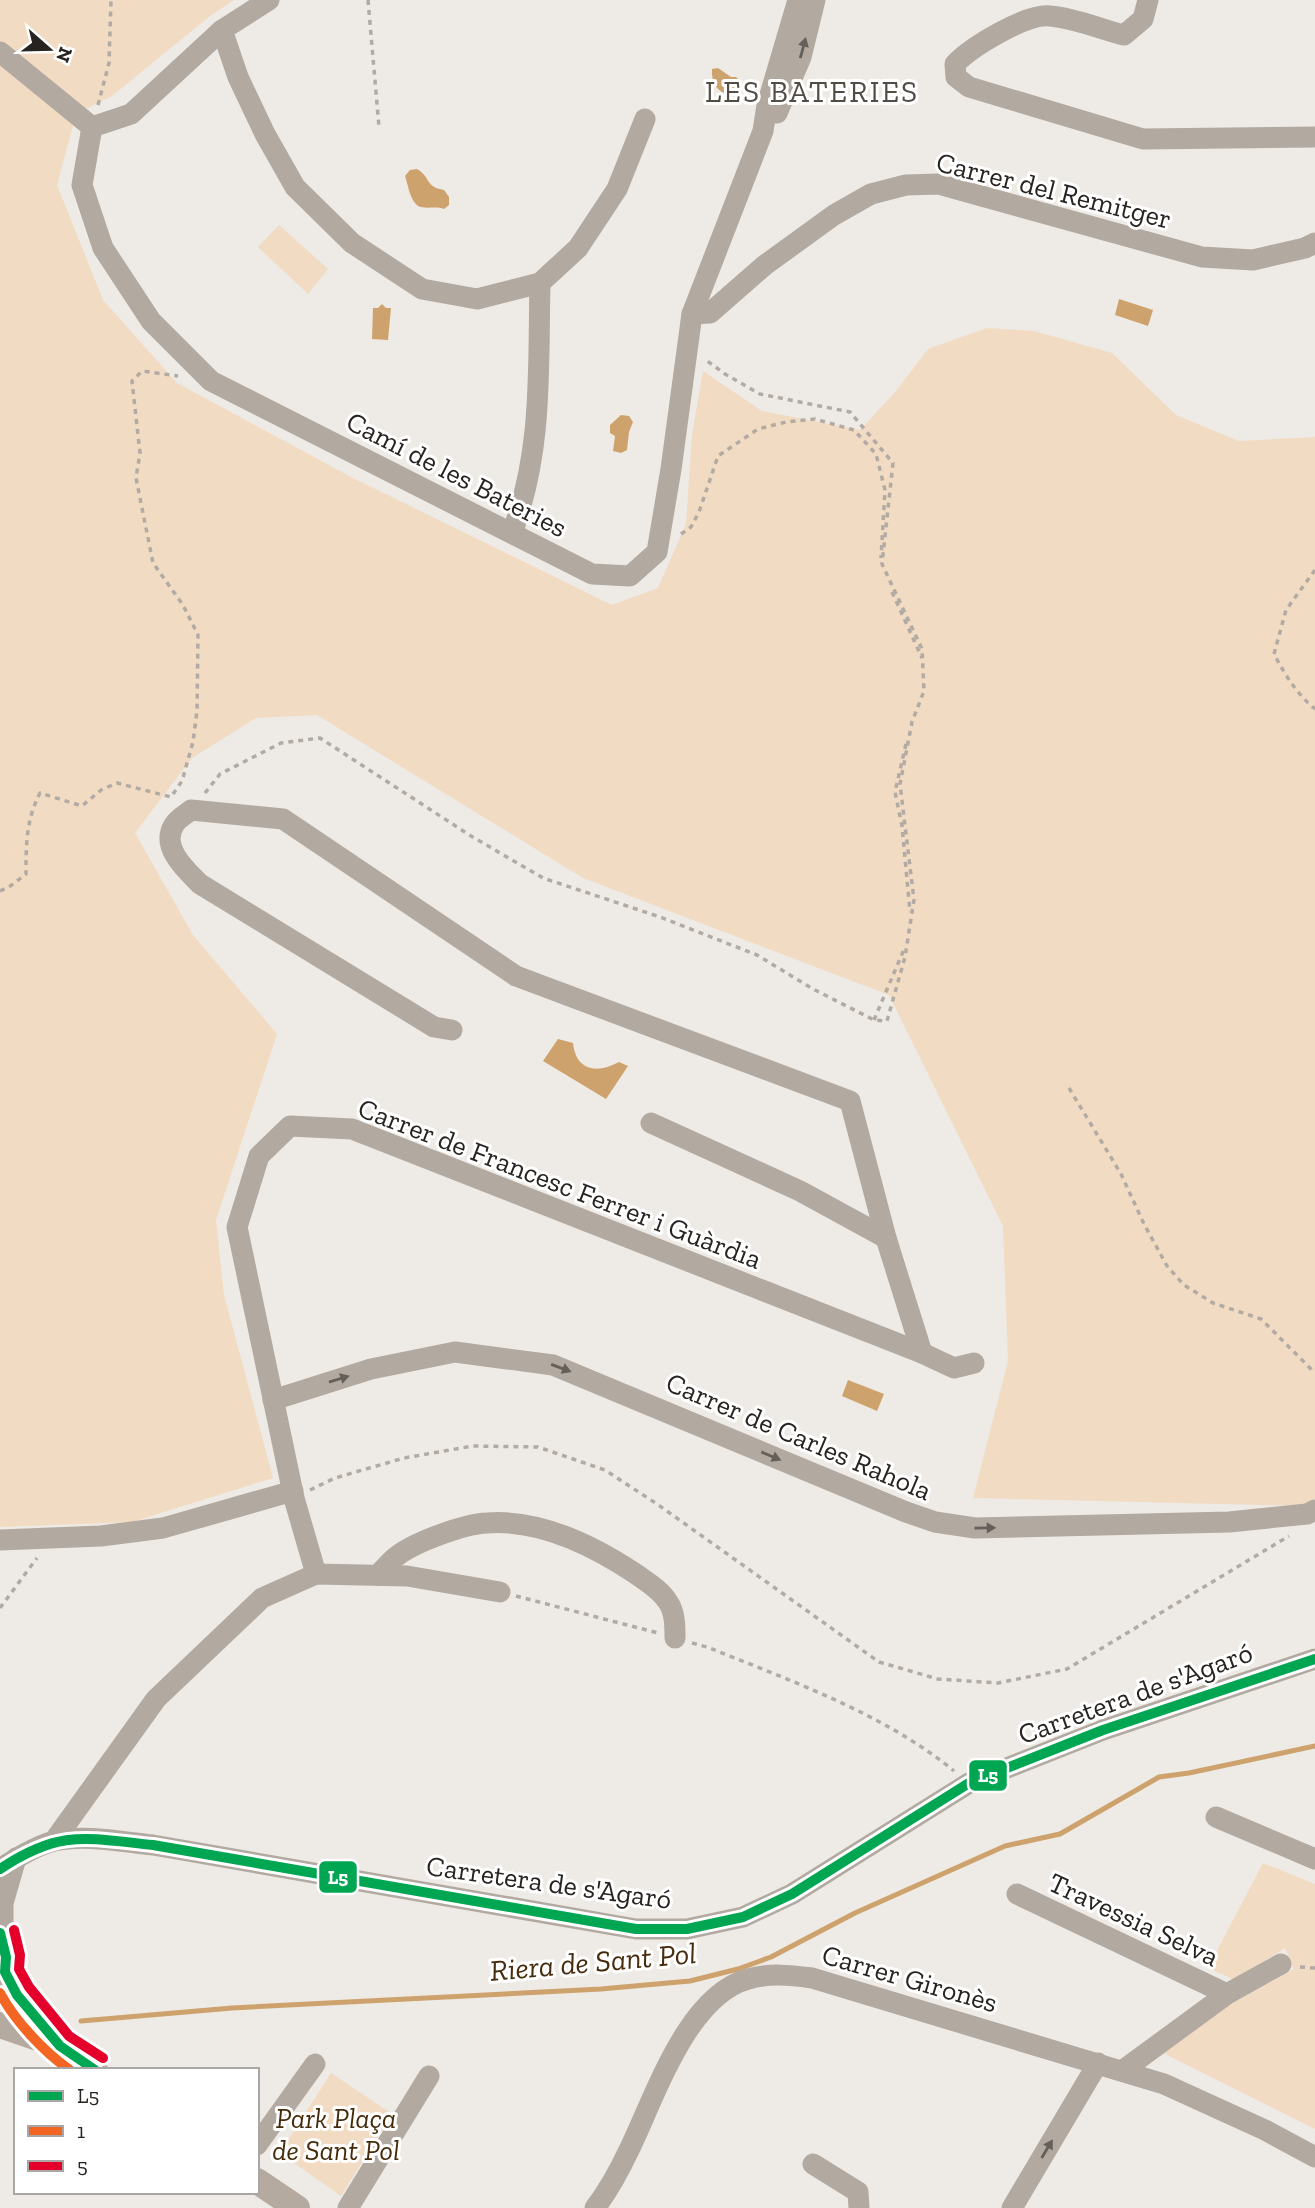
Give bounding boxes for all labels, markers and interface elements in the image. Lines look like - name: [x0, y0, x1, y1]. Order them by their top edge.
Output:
- north arrow: [14, 14, 84, 84]
- one-way arrow: [798, 37, 808, 58]
- text: N: [51, 44, 78, 65]
- district label: LES BATERIES: [705, 74, 919, 110]
- street label: Carrer del Remitger: [933, 145, 1175, 236]
- street label: Camí de les Bateries: [341, 405, 573, 544]
- street label: Carrer de Francesc Ferrer i Guàrdia: [354, 1091, 767, 1276]
- one-way arrow: [551, 1363, 572, 1374]
- street label: Carrer de Carles Rahola: [661, 1366, 937, 1508]
- one-way arrow: [328, 1374, 349, 1384]
- one-way arrow: [761, 1450, 781, 1462]
- one-way arrow: [974, 1522, 996, 1534]
- street label: Carretera de s'Agaró: [1014, 1636, 1257, 1751]
- line badge: L5: [968, 1759, 1008, 1792]
- text: L5: [978, 1764, 998, 1787]
- street label: Carretera de s'Agaró: [424, 1849, 673, 1916]
- line badge: L5: [318, 1860, 358, 1894]
- text: L5: [328, 1866, 348, 1889]
- street label: Travessia Selva: [1044, 1866, 1224, 1973]
- water label: Riera de Sant Pol: [488, 1935, 698, 1989]
- street label: Carrer Gironès: [818, 1938, 1001, 2019]
- legend: [14, 2068, 259, 2194]
- text: L5: [77, 2083, 99, 2108]
- park label: Park Plaça de Sant Pol: [272, 2102, 400, 2167]
- text: 1: [77, 2118, 85, 2143]
- one-way arrow: [1041, 2140, 1053, 2159]
- text: 5: [77, 2153, 88, 2178]

